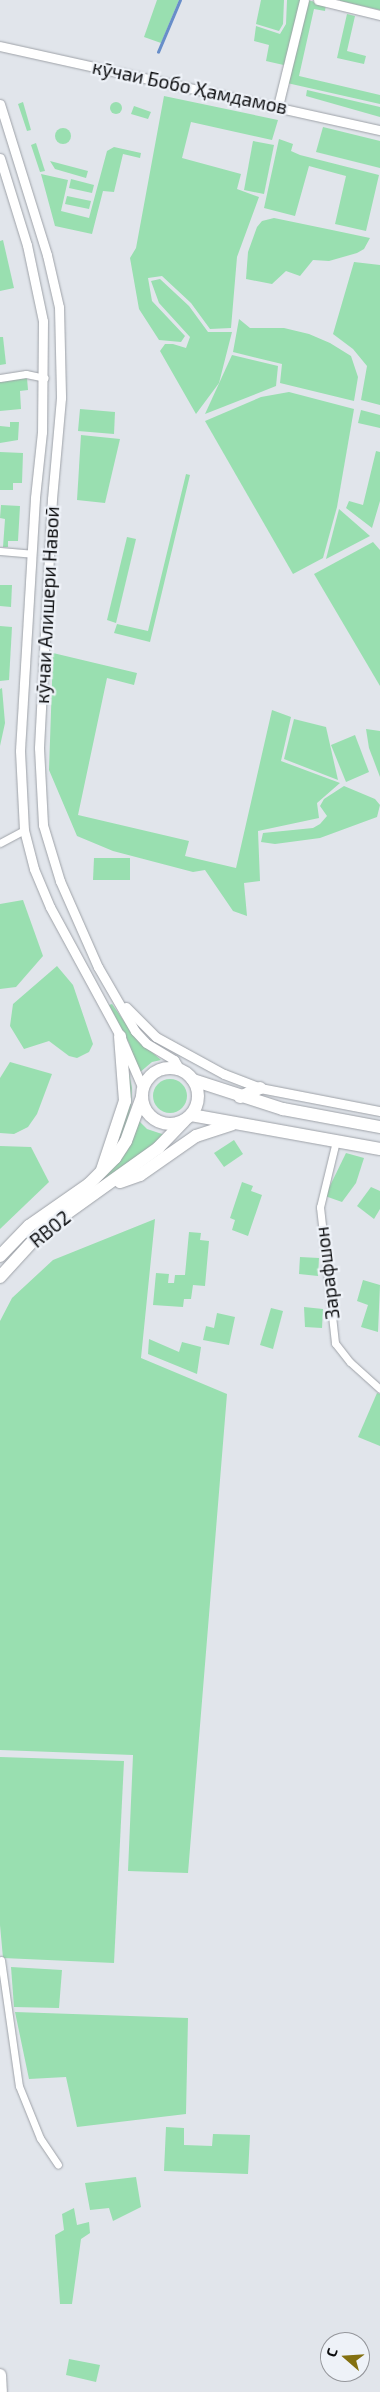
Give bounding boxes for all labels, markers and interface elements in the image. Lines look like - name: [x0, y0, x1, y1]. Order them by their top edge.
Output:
- street label: кӯчаи Бобо Ҳамдамов: [90, 55, 290, 119]
- street label: кӯчаи Алишери Навоӣ: [30, 506, 64, 704]
- street label: RB02: [25, 1206, 75, 1252]
- street label: Зарафшон: [310, 1225, 344, 1321]
- north arrow: [320, 2332, 370, 2382]
- text: С: [322, 2346, 341, 2359]

